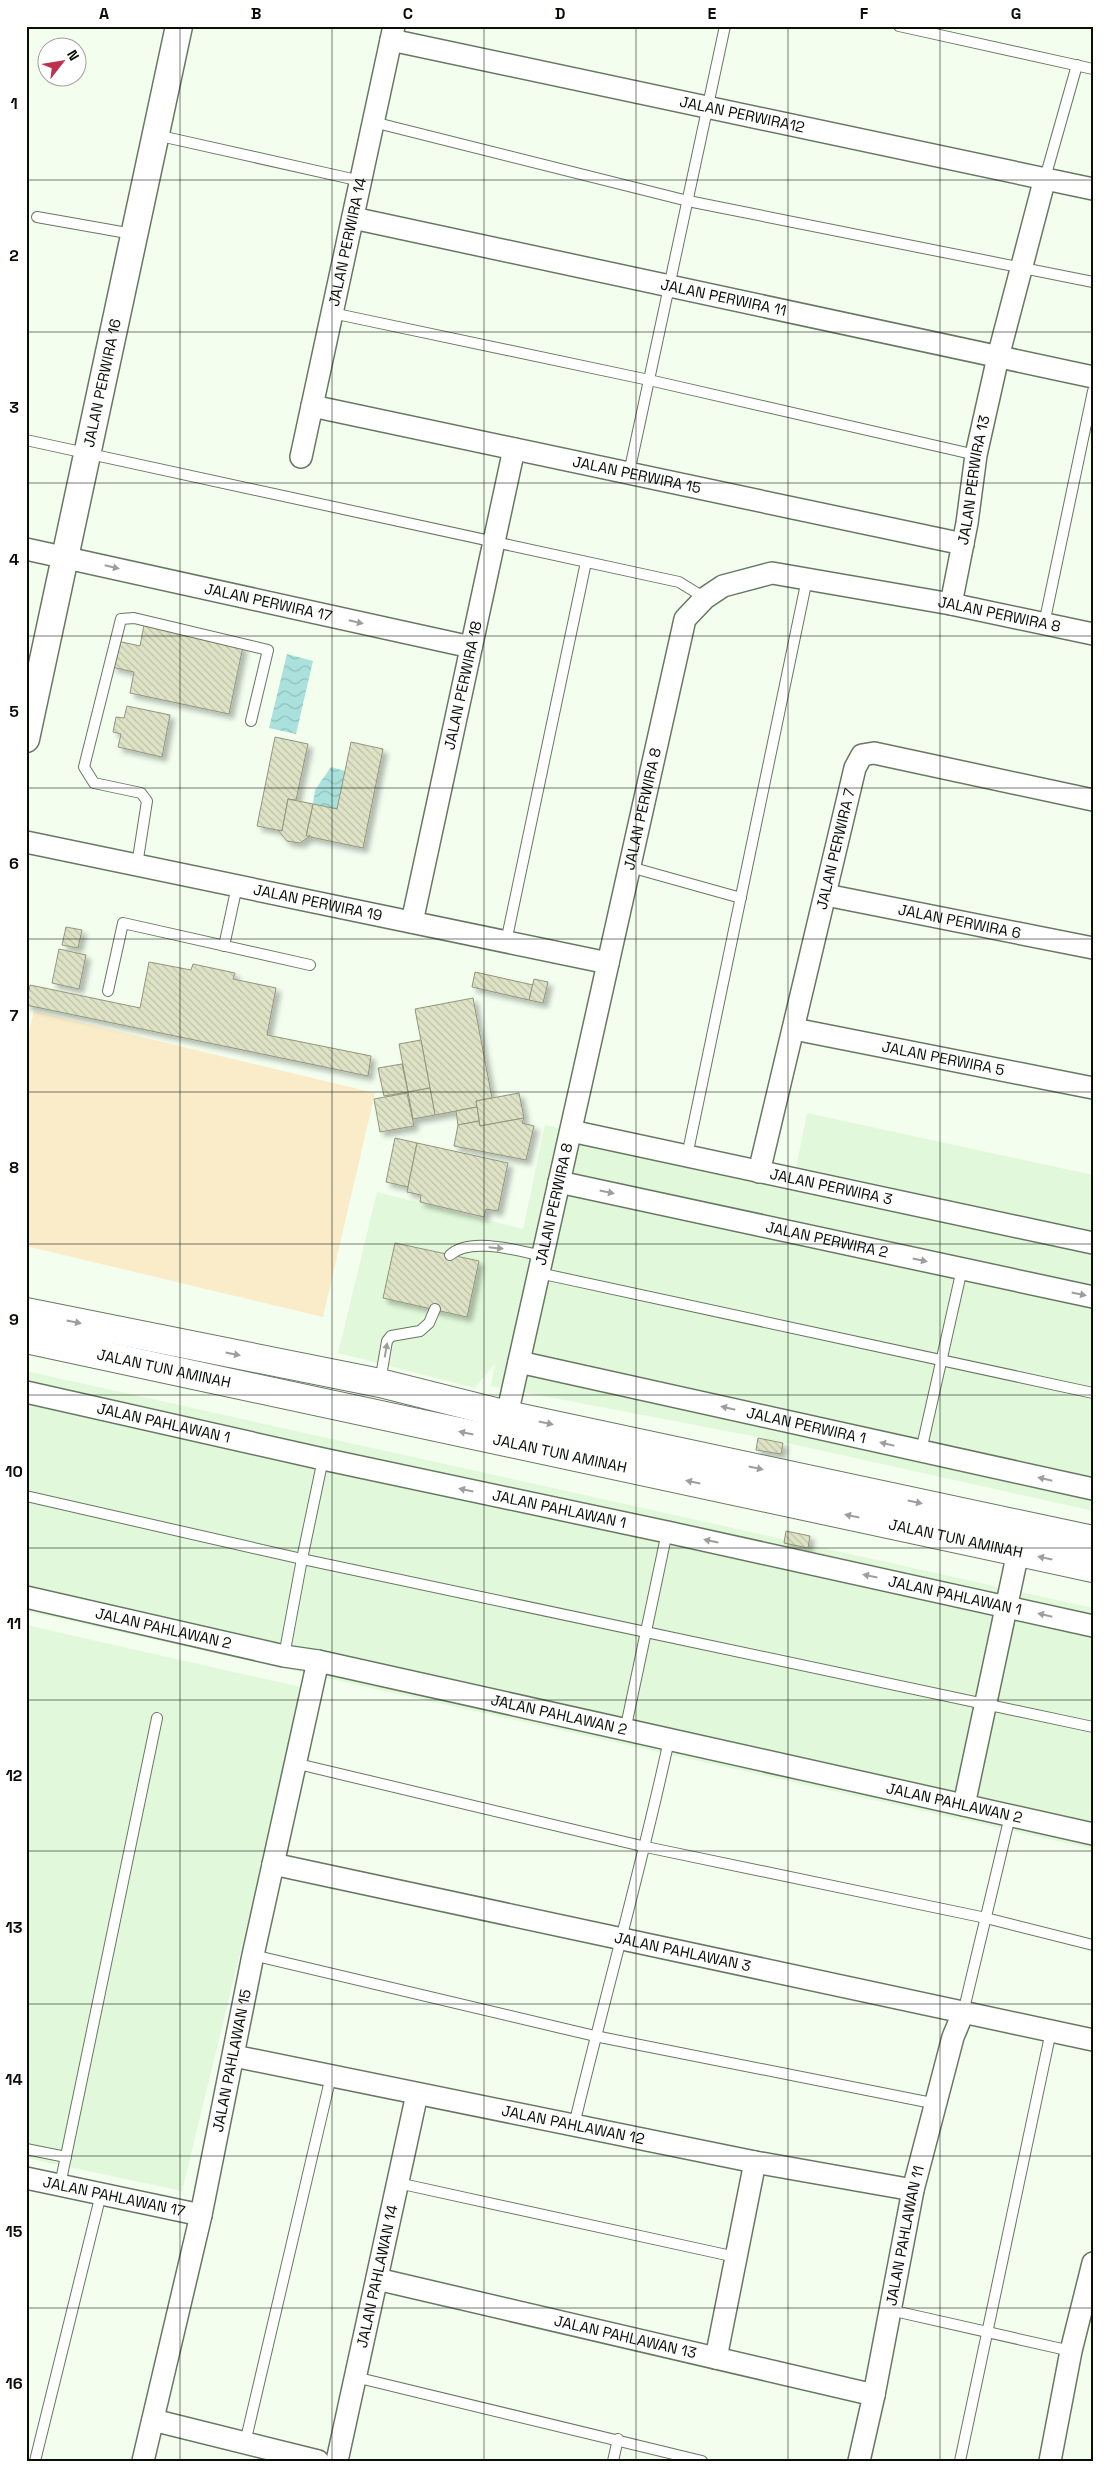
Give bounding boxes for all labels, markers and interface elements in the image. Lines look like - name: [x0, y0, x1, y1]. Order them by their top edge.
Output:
- text: A: [99, 3, 109, 24]
- text: B: [251, 3, 261, 24]
- text: C: [403, 3, 413, 24]
- text: D: [555, 3, 565, 24]
- text: E: [708, 3, 717, 24]
- text: F: [860, 3, 869, 24]
- text: G: [1011, 3, 1021, 24]
- north arrow: [38, 38, 88, 88]
- text: N: [63, 47, 83, 64]
- street label: JALAN PERWIRA12: [678, 92, 807, 137]
- text: 1: [10, 93, 18, 114]
- street label: JALAN PERWIRA 14: [324, 176, 370, 308]
- text: 2: [9, 245, 19, 266]
- street label: JALAN PERWIRA 11: [659, 274, 788, 320]
- street label: JALAN PERWIRA 16: [79, 317, 125, 449]
- text: 3: [9, 397, 19, 418]
- street label: JALAN PERWIRA 13: [953, 413, 994, 546]
- street label: JALAN PERWIRA 15: [571, 451, 703, 497]
- text: 4: [9, 549, 19, 570]
- one-way arrow: [105, 563, 120, 571]
- street label: JALAN PERWIRA 17: [203, 579, 334, 625]
- street label: JALAN PERWIRA 8: [936, 592, 1063, 636]
- one-way arrow: [349, 618, 365, 626]
- street label: JALAN PERWIRA 18: [439, 619, 486, 752]
- text: 5: [9, 701, 19, 722]
- street label: JALAN PERWIRA 8: [619, 746, 665, 872]
- street label: JALAN PERWIRA 7: [812, 786, 859, 911]
- text: 6: [9, 853, 19, 874]
- street label: JALAN PERWIRA 19: [252, 880, 384, 925]
- street label: JALAN PERWIRA 6: [896, 900, 1023, 942]
- text: 7: [10, 1005, 19, 1026]
- street label: JALAN PERWIRA 5: [880, 1037, 1006, 1079]
- street label: JALAN PERWIRA 8: [531, 1141, 577, 1267]
- text: 8: [9, 1157, 19, 1178]
- street label: JALAN PERWIRA 3: [768, 1164, 894, 1209]
- one-way arrow: [599, 1188, 615, 1196]
- street label: JALAN PERWIRA 2: [764, 1217, 890, 1262]
- one-way arrow: [488, 1244, 504, 1252]
- one-way arrow: [912, 1256, 927, 1264]
- one-way arrow: [1071, 1290, 1086, 1298]
- text: 9: [9, 1309, 19, 1330]
- one-way arrow: [66, 1318, 82, 1326]
- one-way arrow: [382, 1341, 390, 1357]
- street label: JALAN TUN AMINAH: [95, 1344, 233, 1392]
- one-way arrow: [226, 1350, 241, 1358]
- street label: JALAN PAHLAWAN 1: [95, 1398, 232, 1447]
- street label: JALAN PERWIRA 1: [745, 1403, 868, 1447]
- one-way arrow: [720, 1404, 735, 1412]
- one-way arrow: [539, 1419, 554, 1427]
- one-way arrow: [458, 1429, 473, 1437]
- street label: JALAN TUN AMINAH: [491, 1429, 629, 1477]
- one-way arrow: [878, 1439, 894, 1447]
- text: 10: [5, 1461, 23, 1482]
- one-way arrow: [749, 1464, 764, 1472]
- one-way arrow: [1038, 1475, 1053, 1483]
- one-way arrow: [686, 1478, 701, 1486]
- one-way arrow: [458, 1485, 474, 1493]
- street label: JALAN PAHLAWAN 1: [491, 1485, 628, 1532]
- one-way arrow: [908, 1498, 923, 1506]
- one-way arrow: [844, 1512, 860, 1520]
- street label: JALAN TUN AMINAH: [887, 1514, 1025, 1562]
- one-way arrow: [702, 1537, 718, 1545]
- one-way arrow: [1038, 1554, 1053, 1562]
- street label: JALAN PAHLAWAN 1: [886, 1571, 1024, 1619]
- one-way arrow: [862, 1572, 877, 1580]
- street label: JALAN PAHLAWAN 2: [94, 1603, 234, 1653]
- one-way arrow: [1038, 1611, 1053, 1619]
- text: 11: [7, 1613, 21, 1634]
- street label: JALAN PAHLAWAN 2: [489, 1690, 629, 1739]
- text: 12: [6, 1765, 22, 1786]
- street label: JALAN PAHLAWAN 2: [884, 1778, 1024, 1827]
- text: 13: [6, 1917, 23, 1938]
- street label: JALAN PAHLAWAN 3: [613, 1928, 753, 1975]
- street label: JALAN PAHLAWAN 15: [208, 1988, 255, 2134]
- text: 14: [5, 2069, 23, 2090]
- street label: JALAN PAHLAWAN 12: [500, 2101, 646, 2148]
- street label: JALAN PAHLAWAN 11: [881, 2163, 928, 2307]
- street label: JALAN PAHLAWAN 17: [41, 2172, 187, 2220]
- street label: JALAN PAHLAWAN 14: [352, 2203, 402, 2350]
- text: 15: [6, 2221, 23, 2242]
- street label: JALAN PAHLAWAN 13: [552, 2311, 698, 2362]
- text: 16: [5, 2373, 23, 2394]

